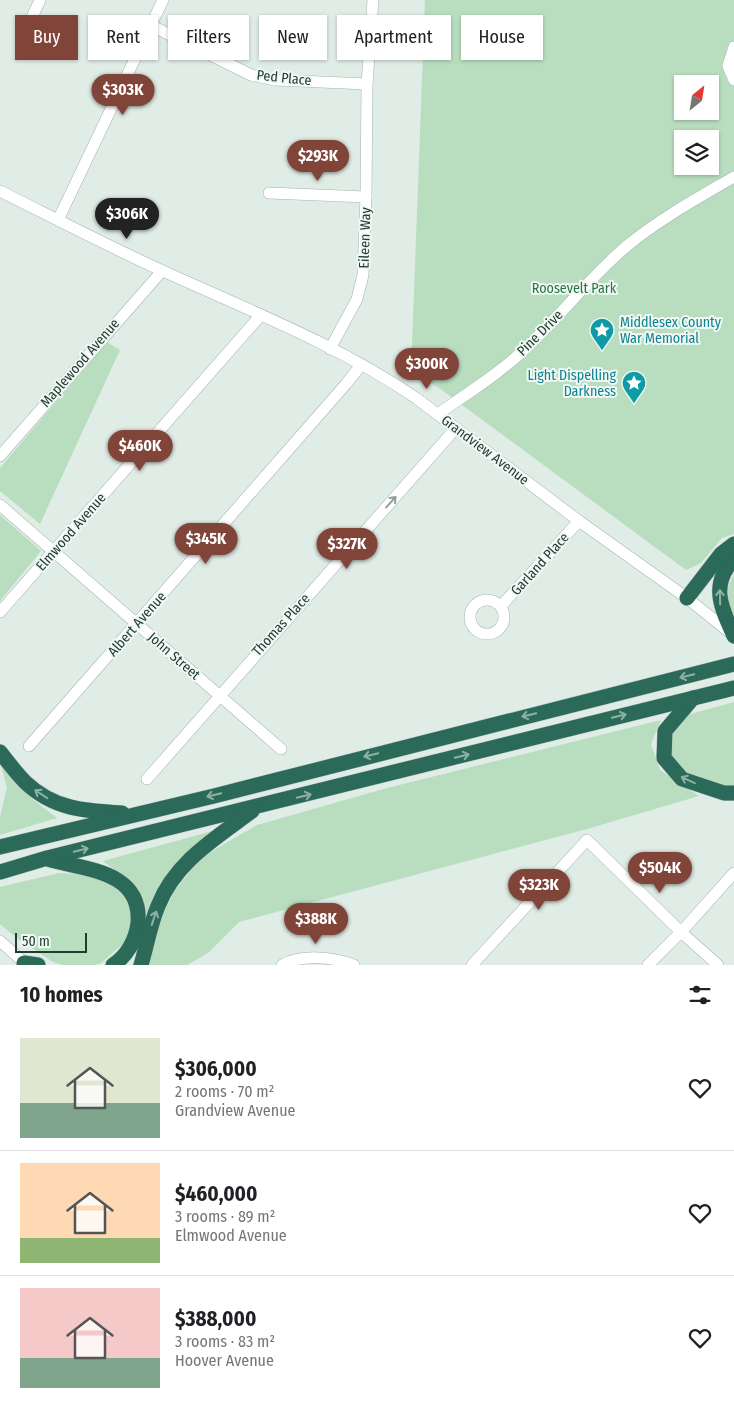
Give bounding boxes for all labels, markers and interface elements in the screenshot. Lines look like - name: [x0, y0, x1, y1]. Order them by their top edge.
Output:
- chip: Buy: [15, 15, 78, 60]
- chip: Rent: [88, 15, 158, 60]
- chip: Filters: [168, 15, 249, 60]
- chip: New: [259, 15, 327, 60]
- chip: Apartment: [337, 15, 451, 60]
- chip: House: [461, 15, 543, 60]
- street label: Ped Place: [256, 67, 312, 89]
- pin: $303K: [88, 74, 158, 116]
- north arrow: [674, 75, 719, 120]
- map controls: [674, 75, 719, 175]
- text: $303K: [103, 80, 143, 99]
- button: layers: [674, 130, 719, 175]
- pin: $293K: [283, 140, 353, 182]
- text: $293K: [298, 146, 338, 165]
- pin: $306K: [92, 198, 162, 240]
- text: $306K: [106, 204, 148, 223]
- street label: Eileen Way: [355, 206, 375, 269]
- park label: Roosevelt Park: [532, 280, 617, 297]
- street label: Pine Drive: [513, 306, 567, 360]
- place label: Middlesex County War Memorial: [620, 314, 722, 347]
- street label: Maplewood Avenue: [37, 315, 123, 411]
- place icon: Middlesex County War Memorial: [589, 317, 615, 351]
- pin: $300K: [392, 348, 462, 390]
- text: $300K: [406, 354, 448, 373]
- place label: Light Dispelling Darkness: [528, 367, 616, 400]
- place icon: Light Dispelling Darkness: [621, 370, 647, 404]
- street label: Grandview Avenue: [438, 411, 532, 489]
- pin: $460K: [105, 430, 175, 472]
- text: $460K: [119, 436, 161, 455]
- street label: Elmwood Avenue: [33, 490, 110, 574]
- one-way arrow: [385, 495, 396, 508]
- pin: $345K: [171, 522, 241, 565]
- pin: $327K: [312, 528, 382, 570]
- text: $345K: [186, 529, 226, 548]
- street label: Garland Place: [507, 529, 573, 599]
- text: $327K: [328, 534, 366, 553]
- street label: Albert Avenue: [104, 588, 170, 660]
- one-way arrow: [715, 589, 725, 606]
- street label: Thomas Place: [248, 590, 314, 660]
- street label: John Street: [144, 629, 204, 684]
- one-way arrow: [679, 671, 695, 681]
- one-way arrow: [522, 711, 538, 720]
- one-way arrow: [611, 711, 627, 720]
- one-way arrow: [364, 751, 380, 760]
- one-way arrow: [453, 751, 469, 760]
- one-way arrow: [681, 774, 696, 784]
- one-way arrow: [34, 789, 48, 799]
- one-way arrow: [296, 790, 312, 800]
- one-way arrow: [207, 791, 223, 801]
- one-way arrow: [72, 845, 88, 854]
- pin: $504K: [625, 852, 695, 894]
- text: $504K: [639, 858, 681, 877]
- pin: $323K: [504, 868, 574, 911]
- text: $323K: [519, 875, 559, 894]
- pin: $388K: [281, 902, 351, 945]
- text: $388K: [295, 909, 337, 928]
- one-way arrow: [150, 911, 159, 926]
- scale bar: [15, 930, 88, 953]
- text: 50 m: [22, 933, 50, 950]
- icon: filters: [686, 981, 714, 1009]
- text: 10 homes: [20, 982, 103, 1008]
- text: $306,000: [175, 1056, 257, 1082]
- icon: home: [60, 1058, 120, 1118]
- icon: heart: [686, 1074, 714, 1102]
- text: 2 rooms · 70 m²: [175, 1082, 274, 1101]
- text: Grandview Avenue: [175, 1101, 295, 1120]
- text: $460,000: [175, 1181, 258, 1207]
- icon: home: [60, 1183, 120, 1243]
- icon: heart: [686, 1199, 714, 1227]
- text: 3 rooms · 89 m²: [175, 1207, 275, 1226]
- text: Elmwood Avenue: [175, 1226, 287, 1245]
- text: $388,000: [175, 1306, 256, 1332]
- icon: home: [60, 1308, 120, 1368]
- icon: heart: [686, 1324, 714, 1352]
- text: 3 rooms · 83 m²: [175, 1332, 275, 1351]
- text: Hoover Avenue: [175, 1351, 274, 1370]

